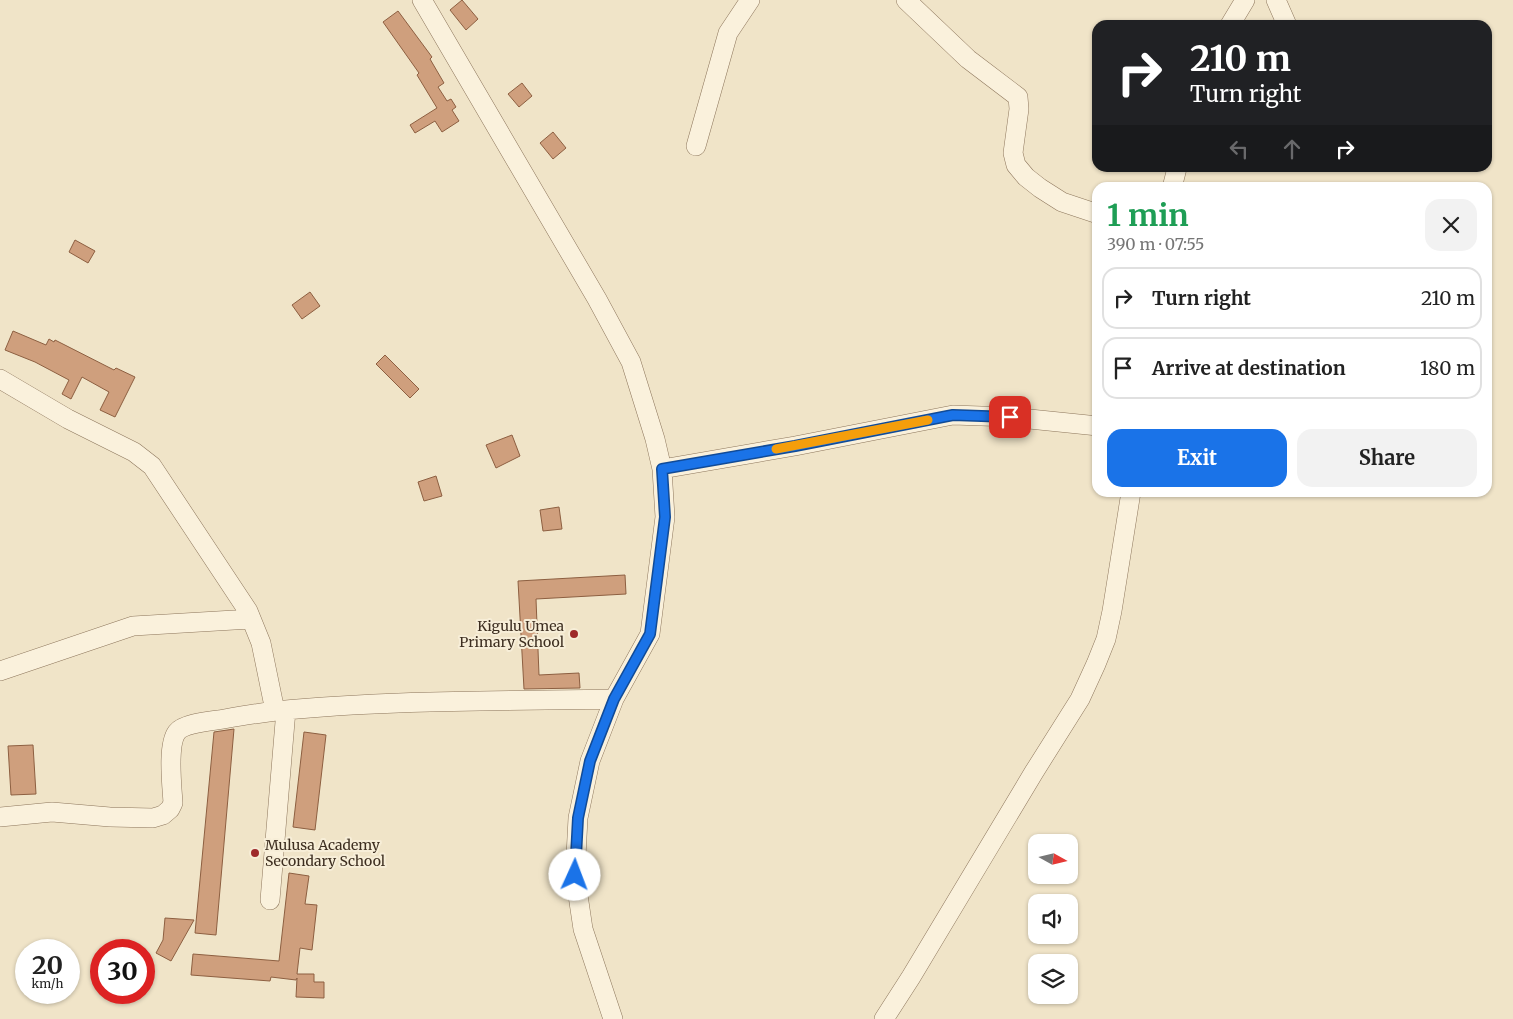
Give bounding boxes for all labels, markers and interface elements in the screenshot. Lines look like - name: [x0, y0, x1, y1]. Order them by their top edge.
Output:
- text: 210 m: [1190, 37, 1291, 81]
- icon: right: [1107, 40, 1172, 105]
- text: Turn right: [1190, 80, 1301, 108]
- icon: left: [1225, 135, 1253, 163]
- icon: ahead: [1278, 135, 1306, 163]
- icon: right: [1331, 135, 1359, 163]
- text: 1 min: [1107, 196, 1189, 234]
- button: close: [1425, 199, 1477, 251]
- text: 390 m · 07:55: [1107, 234, 1204, 254]
- icon: right: [1109, 284, 1137, 312]
- text: Turn right: [1152, 286, 1251, 310]
- text: 210 m: [1421, 286, 1475, 310]
- icon: arrive: [1109, 354, 1137, 382]
- text: Arrive at destination: [1152, 356, 1346, 380]
- text: 180 m: [1420, 356, 1475, 380]
- pin: [989, 396, 1031, 438]
- icon: arrive: [996, 403, 1024, 431]
- button: Exit: [1107, 429, 1287, 487]
- button: Share: [1297, 429, 1477, 487]
- place label: Kigulu Umea Primary School: [459, 617, 565, 651]
- marker: Kigulu Umea Primary School: [568, 628, 580, 640]
- north arrow: [1028, 834, 1078, 884]
- map controls: [1028, 834, 1078, 1004]
- place label: Mulusa Academy Secondary School: [265, 836, 386, 870]
- marker: Mulusa Academy Secondary School: [249, 847, 261, 859]
- position arrow: [548, 848, 600, 900]
- button: sound: [1028, 894, 1078, 944]
- speed limit sign: 30: [90, 939, 155, 1004]
- text: 20: [32, 949, 63, 981]
- button: layers: [1028, 954, 1078, 1004]
- text: km/h: [32, 976, 63, 991]

